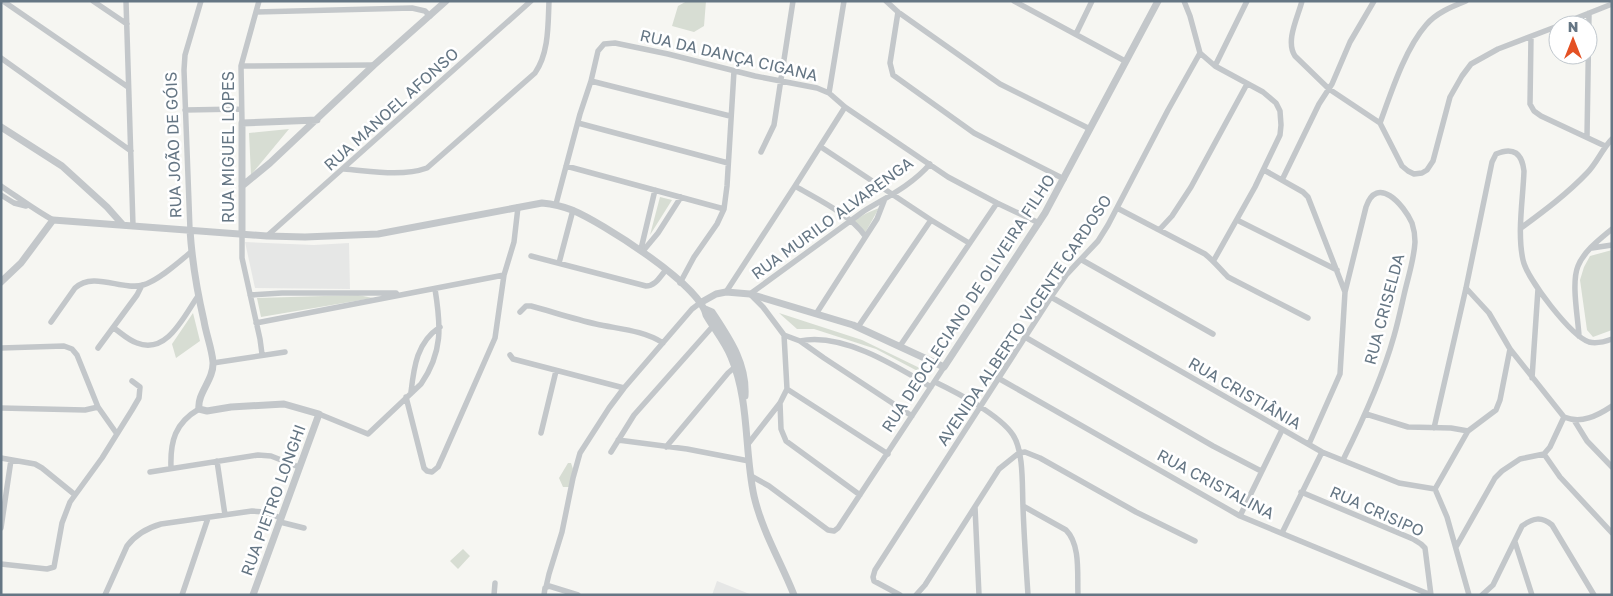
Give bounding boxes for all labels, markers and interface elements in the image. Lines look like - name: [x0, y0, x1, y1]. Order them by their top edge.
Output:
- north arrow: [1548, 15, 1598, 65]
- text: N: [1568, 18, 1578, 35]
- street label: RUA DA DANÇA CIGANA: [638, 25, 820, 85]
- street label: RUA MANOEL AFONSO: [320, 43, 462, 175]
- street label: RUA JOÃO DE GÓIS: [160, 71, 186, 219]
- street label: RUA MIGUEL LOPES: [218, 71, 238, 223]
- street label: RUA MURILO ALVARENGA: [747, 152, 917, 283]
- street label: RUA DEOCLECIANO DE OLIVEIRA FILHO: [877, 170, 1059, 436]
- street label: AVENIDA ALBERTO VICENTE CARDOSO: [932, 191, 1116, 449]
- street label: RUA CRISELDA: [1360, 251, 1409, 367]
- street label: RUA CRISTIÂNIA: [1185, 353, 1305, 434]
- street label: RUA PIETRO LONGHI: [236, 422, 310, 578]
- street label: RUA CRISTALINA: [1154, 445, 1278, 523]
- street label: RUA CRISIPO: [1327, 481, 1427, 541]

